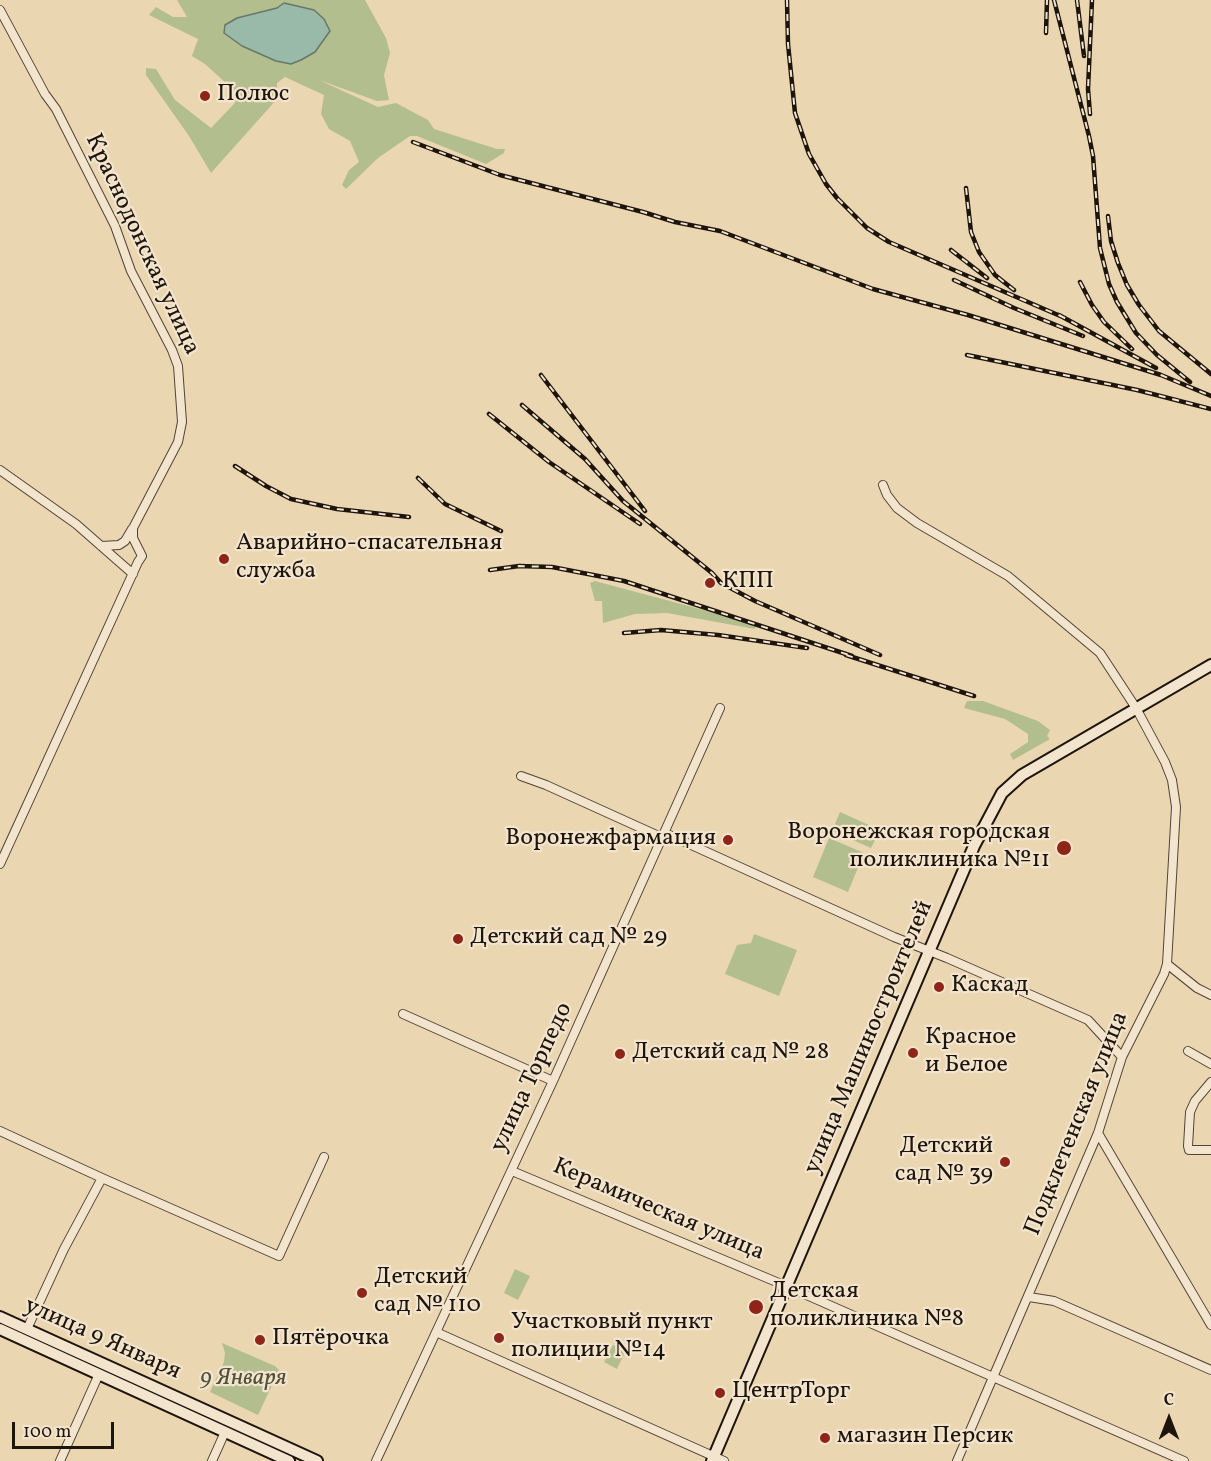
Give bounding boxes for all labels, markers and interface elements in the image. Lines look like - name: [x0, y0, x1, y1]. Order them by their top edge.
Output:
- place label: Полюс: [217, 82, 290, 110]
- marker: Полюс: [198, 89, 212, 103]
- street label: Краснодонская улица: [77, 130, 205, 360]
- place label: Аварийно-спасательная служба: [236, 531, 502, 587]
- marker: Аварийно-спасательная служба: [217, 552, 231, 566]
- place label: КПП: [722, 569, 774, 597]
- marker: КПП: [703, 576, 717, 590]
- place label: Воронежская городская поликлиника №11: [787, 820, 1050, 876]
- place label: Воронежфармация: [505, 826, 716, 854]
- marker: Воронежфармация: [721, 833, 735, 847]
- marker: Воронежская городская поликлиника №11: [1055, 839, 1073, 857]
- street label: улица Машиностроителей: [799, 897, 941, 1179]
- place label: Детский сад № 29: [470, 925, 667, 953]
- marker: Детский сад № 29: [451, 932, 465, 946]
- place label: Каскад: [951, 973, 1028, 1001]
- marker: Каскад: [932, 980, 946, 994]
- street label: улица Торпедо: [486, 998, 580, 1158]
- street label: Подклетенская улица: [1020, 1008, 1136, 1240]
- place label: Красное и Белое: [925, 1025, 1016, 1081]
- place label: Детский сад № 28: [632, 1040, 829, 1068]
- marker: Красное и Белое: [906, 1046, 920, 1060]
- marker: Детский сад № 28: [613, 1047, 627, 1061]
- place label: Детский сад № 39: [895, 1134, 993, 1190]
- street label: Керамическая улица: [548, 1153, 768, 1269]
- marker: Детский сад № 39: [998, 1155, 1012, 1169]
- place label: Детский сад № 110: [374, 1265, 481, 1321]
- place label: Детская поликлиника №8: [770, 1279, 964, 1335]
- marker: Детский сад № 110: [355, 1286, 369, 1300]
- street label: улица 9 Января: [19, 1293, 185, 1387]
- marker: Детская поликлиника №8: [747, 1298, 765, 1316]
- place label: Участковый пункт полиции №14: [511, 1310, 713, 1366]
- place label: Пятёрочка: [272, 1326, 390, 1354]
- marker: Участковый пункт полиции №14: [492, 1331, 506, 1345]
- marker: Пятёрочка: [253, 1333, 267, 1347]
- park label: 9 Января: [200, 1366, 286, 1394]
- place label: ЦентрТорг: [732, 1379, 850, 1407]
- marker: ЦентрТорг: [713, 1386, 727, 1400]
- north arrow: [1139, 1389, 1199, 1449]
- text: С: [1164, 1390, 1174, 1412]
- scale bar: [15, 1410, 117, 1448]
- text: 100 m: [23, 1420, 72, 1445]
- place label: магазин Персик: [837, 1424, 1013, 1452]
- marker: магазин Персик: [818, 1431, 832, 1445]

